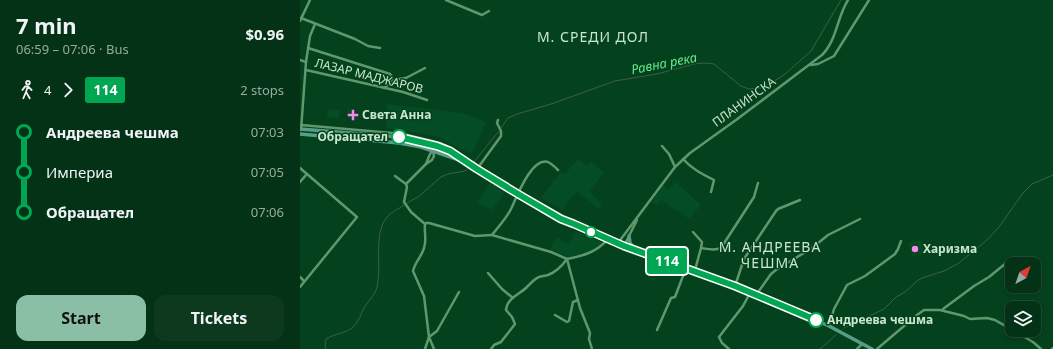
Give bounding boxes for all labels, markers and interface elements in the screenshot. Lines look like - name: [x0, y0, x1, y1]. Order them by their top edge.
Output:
- text: 7 min: [16, 10, 77, 40]
- text: $0.96: [245, 24, 284, 44]
- district label: М. СРЕДИ ДОЛ: [537, 27, 649, 46]
- text: 06:59 – 07:06 · Bus: [16, 40, 129, 58]
- water label: Равна река: [630, 48, 699, 78]
- street label: ЛАЗАР МАДЖАРОВ: [313, 54, 425, 97]
- street label: ПЛАНИНСКА: [709, 73, 779, 130]
- icon: walk: [16, 79, 38, 101]
- icon: forward: [57, 79, 79, 101]
- text: 114: [93, 80, 117, 99]
- text: 4: [44, 81, 51, 99]
- text: 2 stops: [240, 81, 284, 99]
- place label: Света Анна: [362, 106, 431, 123]
- marker: Света Анна: [347, 109, 359, 121]
- text: Андреева чешма: [46, 122, 179, 142]
- text: 07:03: [251, 123, 284, 141]
- place label: Обращател: [318, 128, 388, 145]
- marker: Обращател: [391, 129, 407, 145]
- text: Империа: [46, 162, 113, 182]
- text: 07:05: [251, 163, 284, 181]
- text: Обращател: [46, 202, 134, 222]
- text: 07:06: [251, 203, 284, 221]
- unlabelled marker: [585, 226, 597, 238]
- district label: М. АНДРЕЕВА ЧЕШМА: [719, 237, 821, 272]
- place label: Харизма: [923, 240, 977, 257]
- marker: Харизма: [910, 244, 920, 254]
- line badge: 114: [644, 248, 690, 274]
- text: 114: [655, 251, 679, 270]
- north arrow: [1005, 257, 1041, 293]
- map controls: [1005, 257, 1041, 337]
- button: Start: [16, 295, 146, 341]
- button: Tickets: [154, 295, 284, 341]
- button: layers: [1005, 301, 1041, 337]
- place label: Андреева чешма: [827, 311, 933, 328]
- marker: Андреева чешма: [808, 312, 824, 328]

